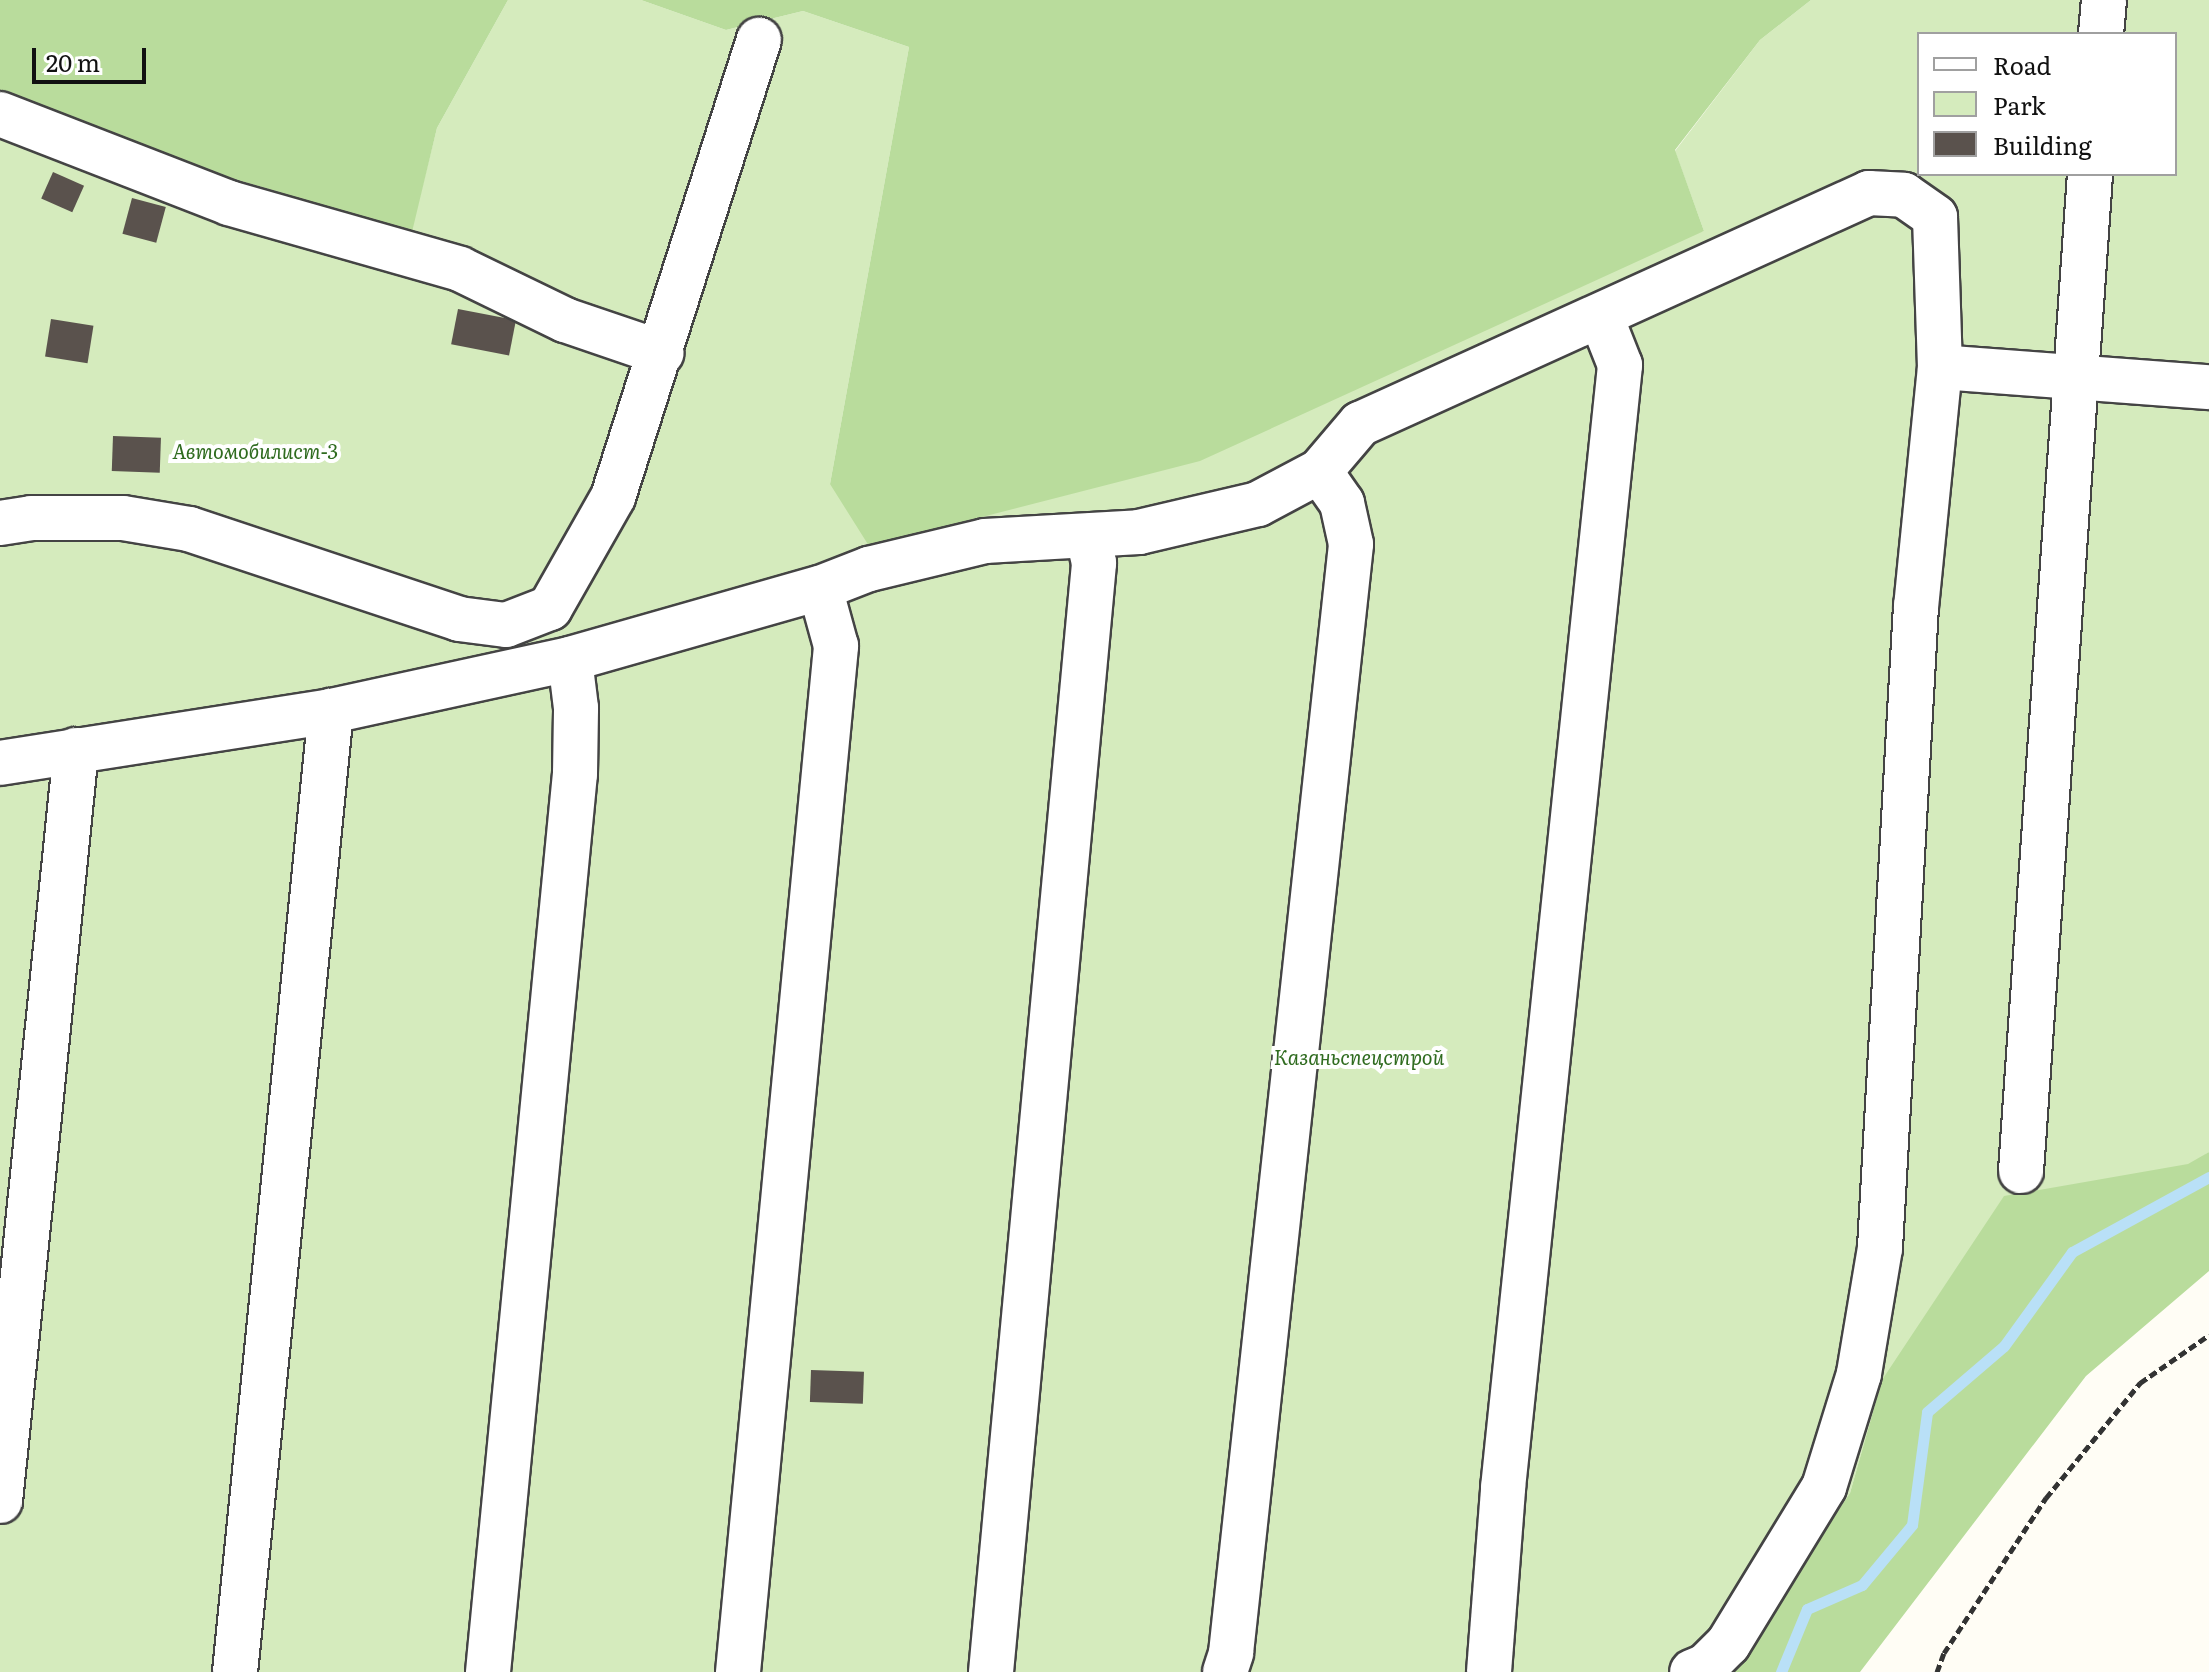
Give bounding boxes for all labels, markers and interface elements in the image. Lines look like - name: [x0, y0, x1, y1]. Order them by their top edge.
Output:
- scale bar: [36, 32, 150, 82]
- legend: [1917, 32, 2177, 176]
- text: 20 m: [46, 44, 100, 79]
- text: Road: [1993, 47, 2051, 82]
- text: Park: [1993, 87, 2046, 122]
- text: Building: [1993, 127, 2092, 162]
- park label: Автомобилист-3: [172, 438, 338, 462]
- park label: Казаньспецстрой: [1274, 1044, 1444, 1068]

